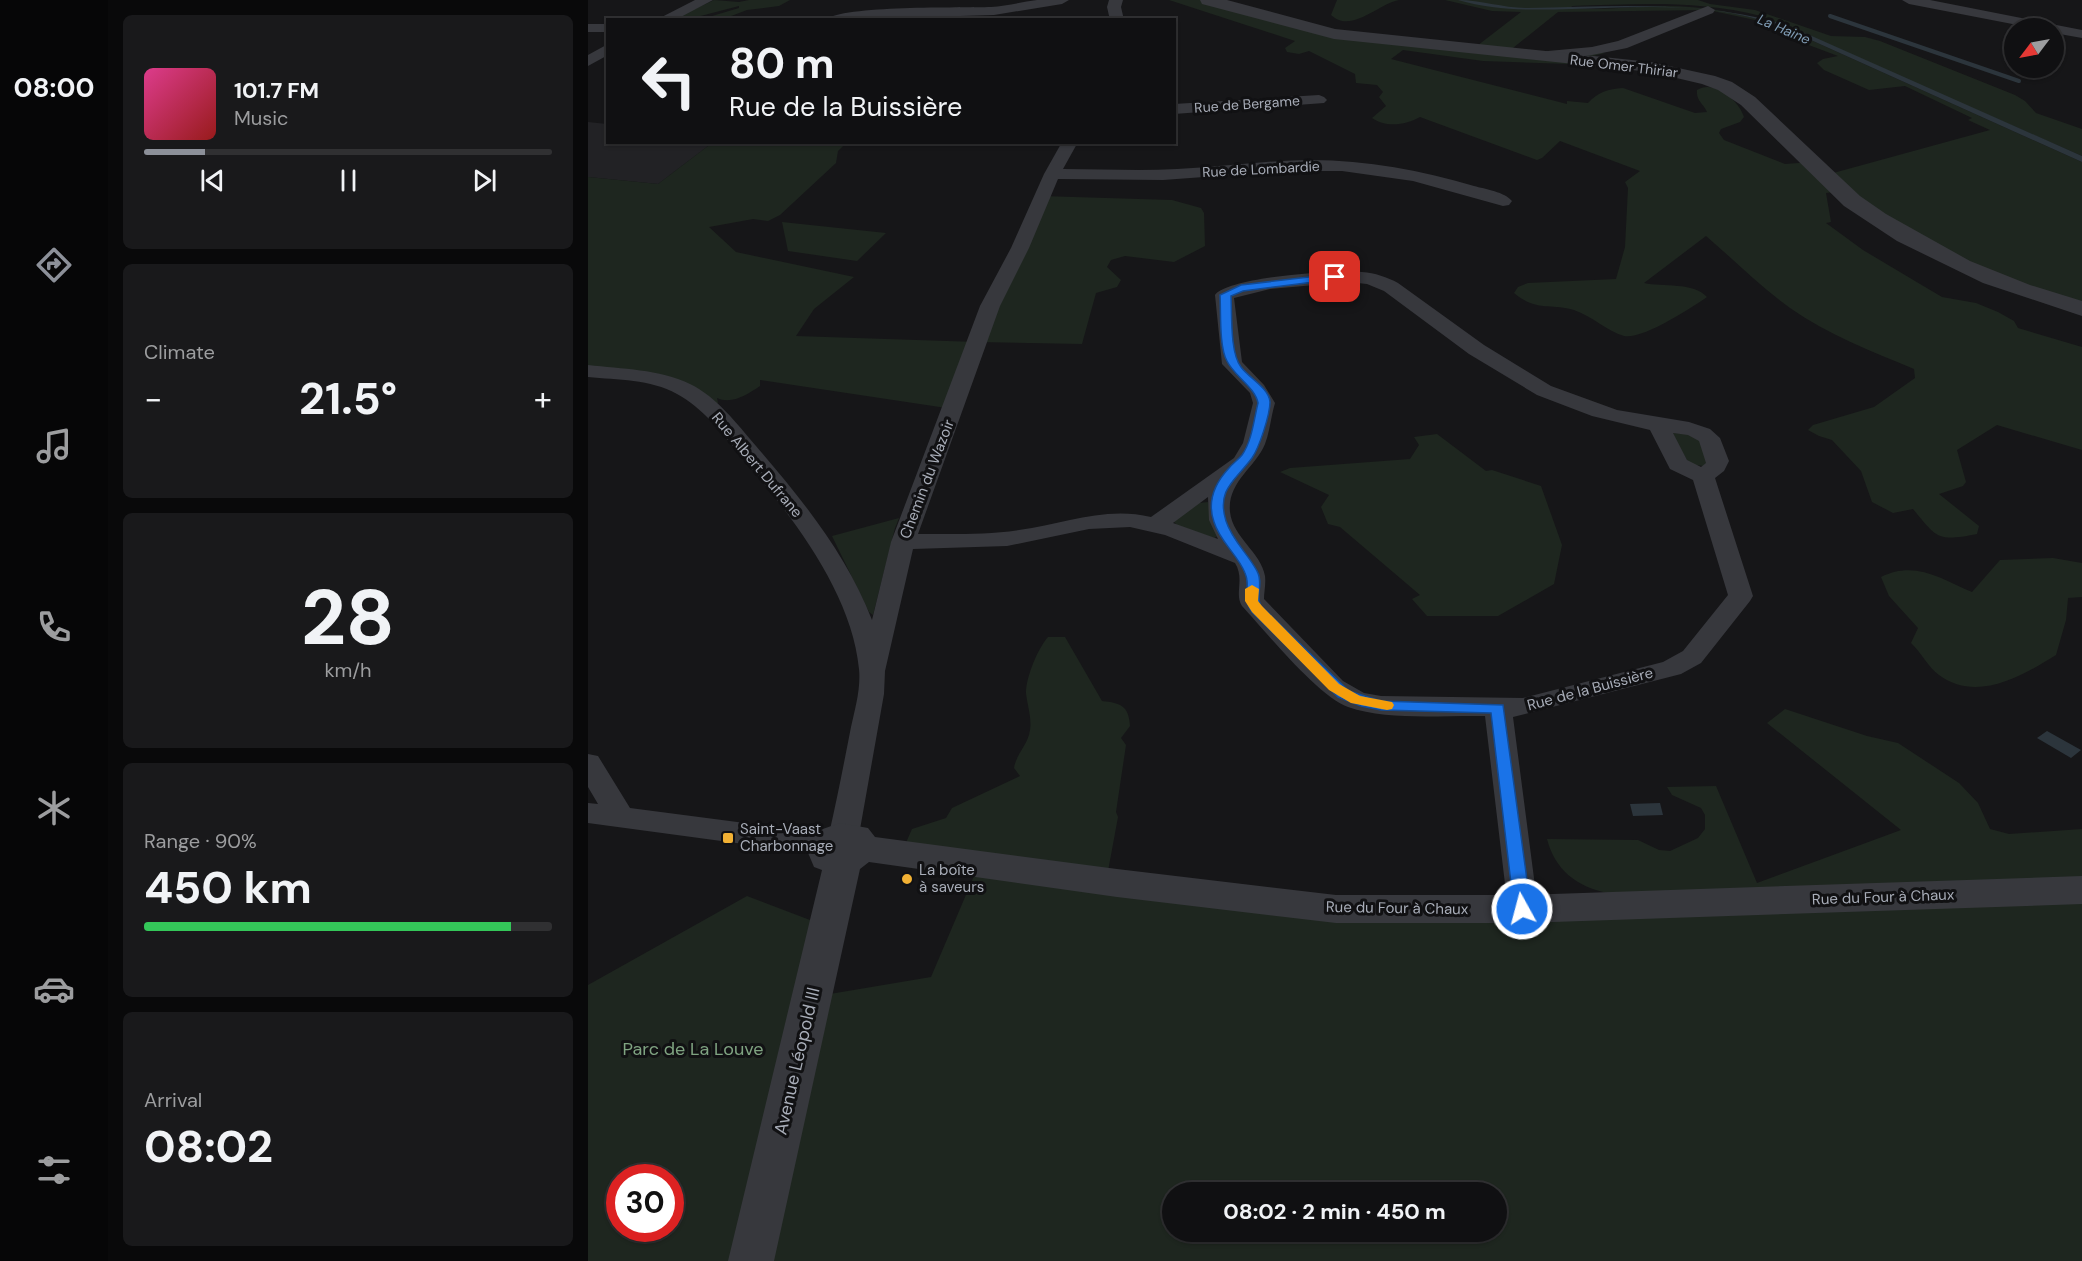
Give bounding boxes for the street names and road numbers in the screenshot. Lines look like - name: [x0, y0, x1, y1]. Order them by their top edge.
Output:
- street label: Rue Omer Thiriar: [1569, 50, 1679, 82]
- street label: Rue de Bergame: [1194, 91, 1300, 117]
- street label: Rue de Lombardie: [1202, 157, 1320, 181]
- street label: Rue Albert Dufrane: [707, 408, 807, 522]
- street label: Chemin du Wazoir: [895, 416, 959, 542]
- street label: Rue de la Buissière: [1525, 663, 1655, 715]
- street label: Rue du Four à Chaux: [1811, 885, 1955, 909]
- street label: Rue du Four à Chaux: [1326, 897, 1469, 919]
- street label: Avenue Léopold III: [768, 985, 826, 1137]

